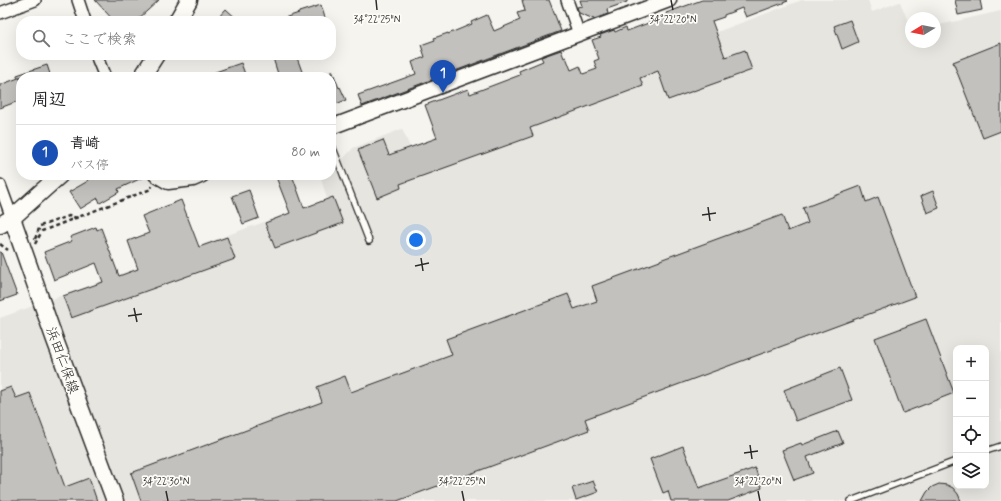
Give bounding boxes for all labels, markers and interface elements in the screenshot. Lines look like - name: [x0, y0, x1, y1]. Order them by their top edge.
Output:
- north arrow: [905, 12, 941, 48]
- text: 34°22'25"N: [354, 13, 401, 27]
- text: 34°22'20"N: [649, 13, 697, 27]
- search box: [16, 16, 336, 60]
- icon: search: [30, 27, 52, 49]
- text: ここで検索: [62, 30, 137, 50]
- pin: 1: [430, 60, 456, 93]
- text: 周辺: [32, 89, 66, 111]
- text: 青崎: [70, 134, 100, 154]
- text: 1: [42, 144, 48, 161]
- text: 80 m: [291, 144, 320, 161]
- text: バス停: [70, 157, 109, 174]
- your location: [406, 230, 426, 250]
- street label: 浜田仁保線: [42, 324, 82, 396]
- map controls: [953, 345, 989, 489]
- button: +: [953, 345, 989, 381]
- button: −: [953, 381, 989, 417]
- button: locate: [953, 417, 989, 453]
- button: layers: [953, 453, 989, 489]
- text: 34°22'30"N: [143, 475, 190, 489]
- text: 34°22'25"N: [439, 475, 486, 489]
- text: 34°22'20"N: [734, 475, 782, 489]

